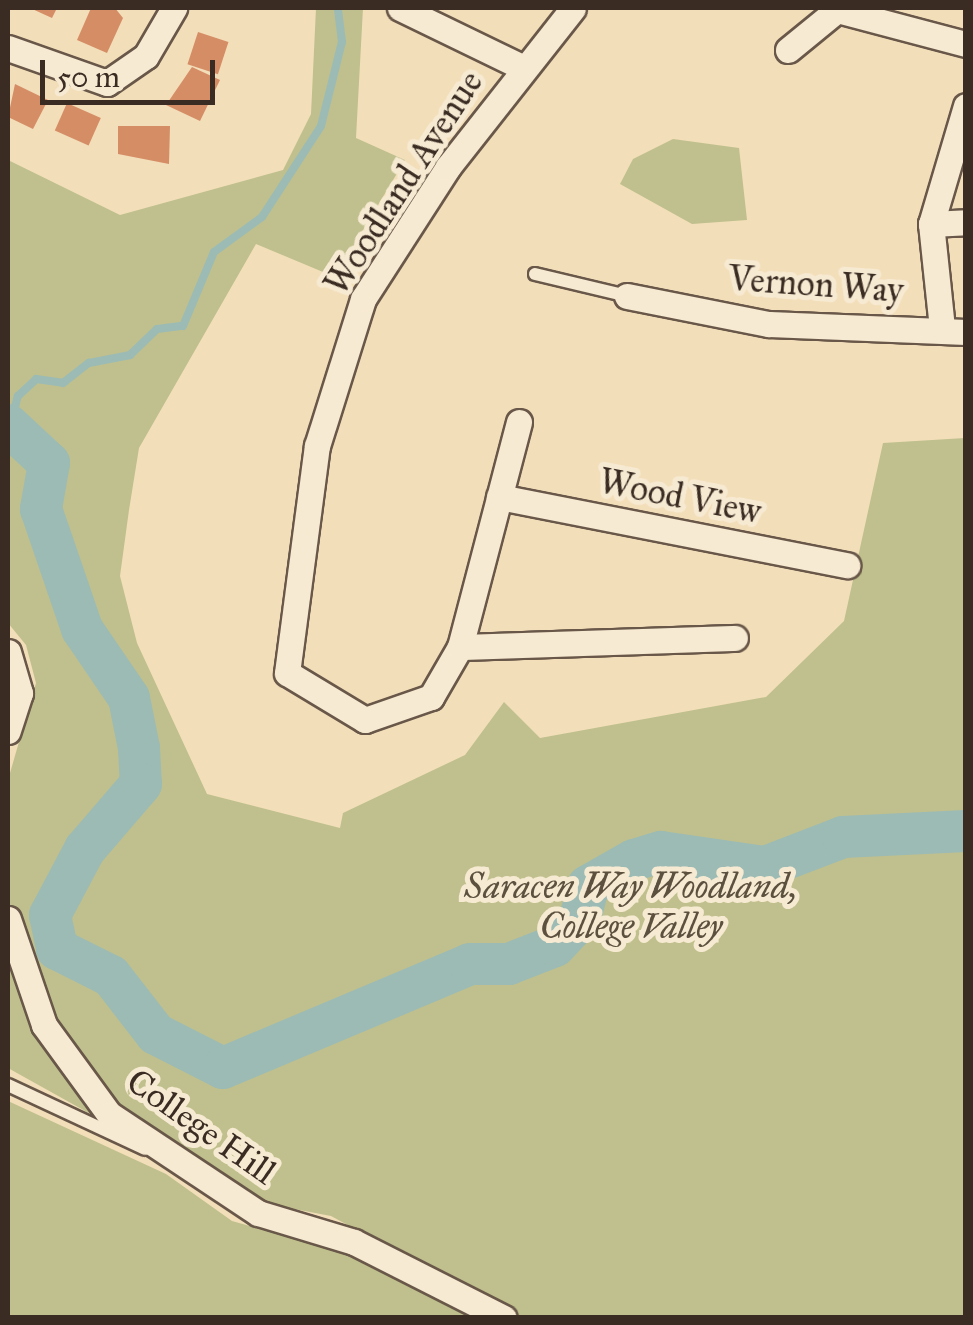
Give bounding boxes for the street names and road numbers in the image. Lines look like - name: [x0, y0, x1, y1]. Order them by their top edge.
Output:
- street label: Woodland Avenue: [316, 63, 492, 303]
- street label: Vernon Way: [727, 258, 905, 312]
- street label: Wood View: [596, 461, 764, 533]
- street label: College Hill: [118, 1060, 284, 1194]

